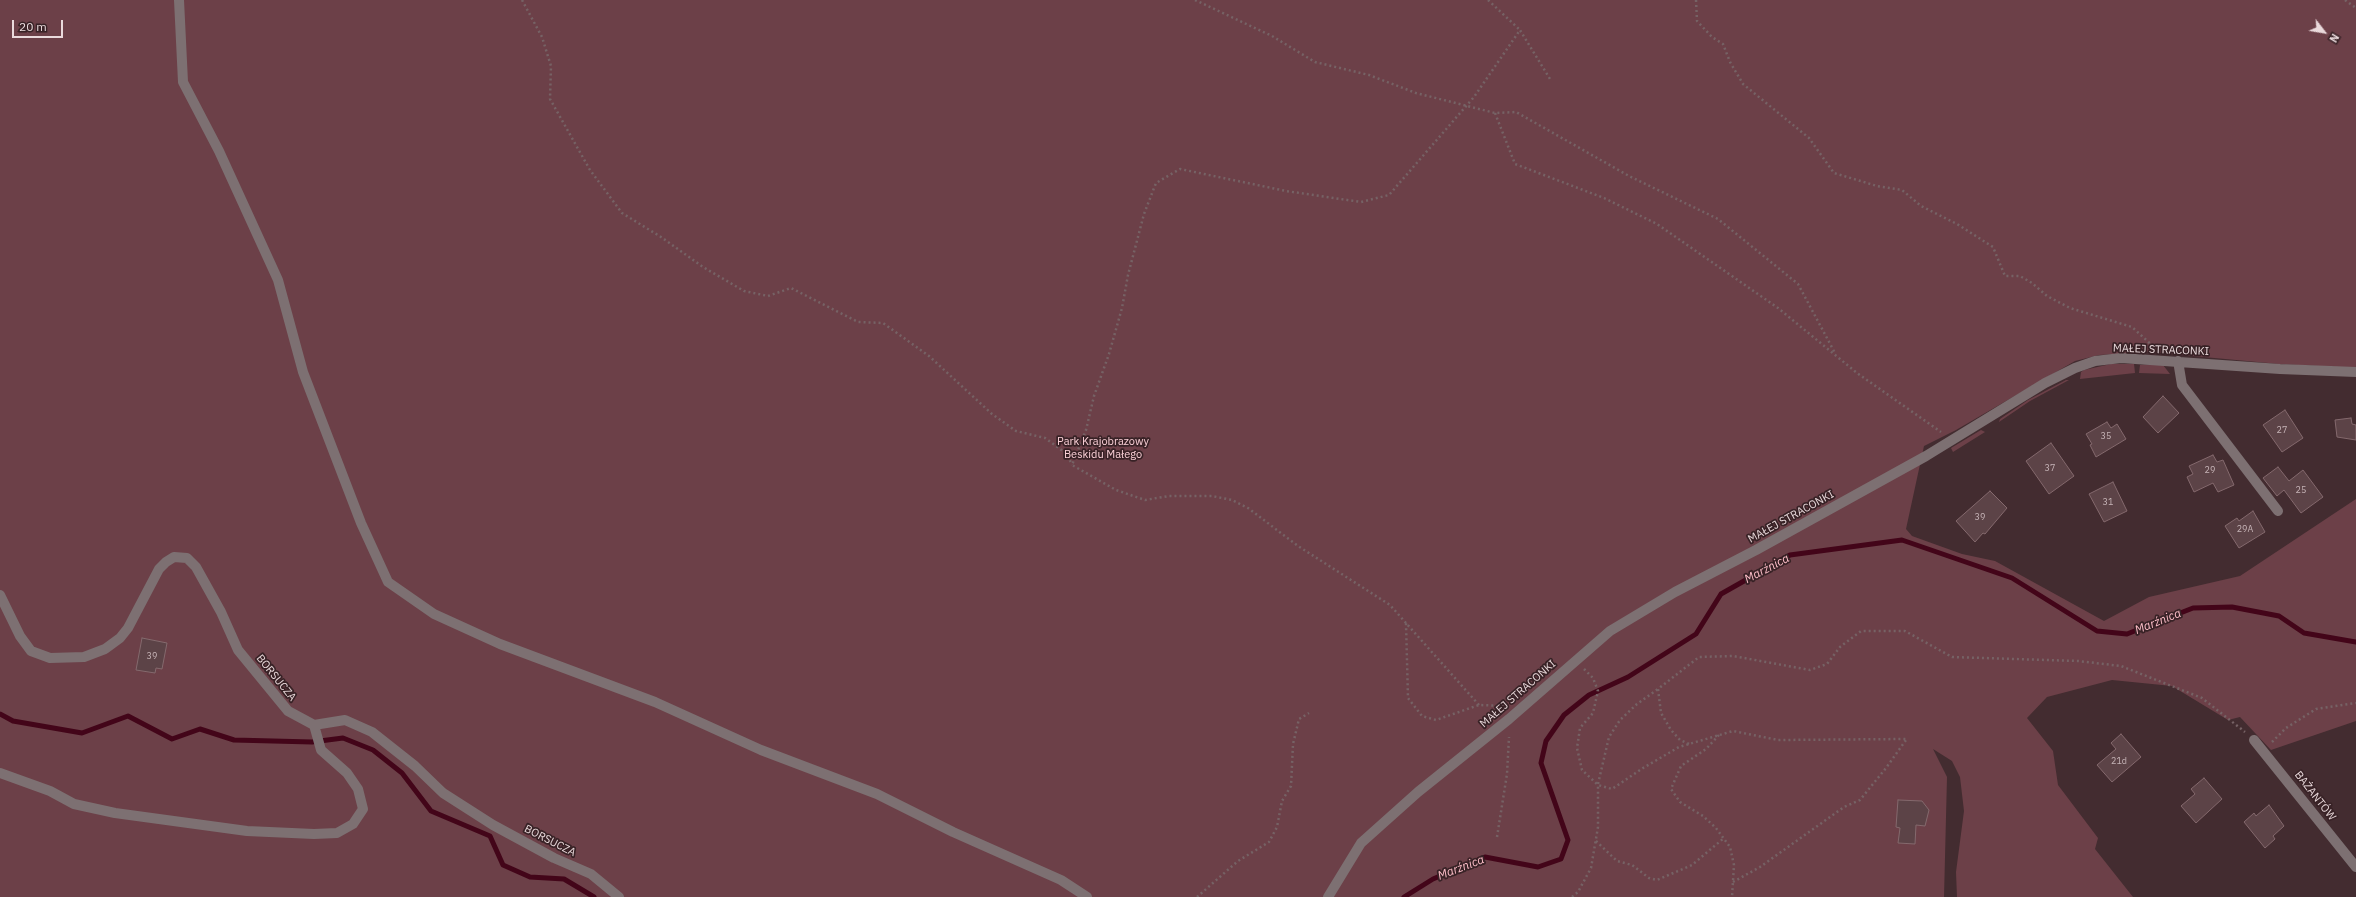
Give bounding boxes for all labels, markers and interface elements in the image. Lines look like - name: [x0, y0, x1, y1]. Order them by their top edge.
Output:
- scale bar: [14, 12, 65, 38]
- north arrow: [2304, 12, 2344, 52]
- text: 20 m: [19, 19, 47, 34]
- text: N: [2326, 31, 2342, 45]
- street label: MAŁEJ STRACONKI: [2113, 342, 2209, 358]
- house number: 27: [2277, 425, 2287, 435]
- house number: 35: [2101, 431, 2111, 441]
- park label: Park Krajobrazowy Beskidu Małego: [1057, 435, 1149, 461]
- house number: 37: [2045, 463, 2055, 473]
- house number: 29: [2205, 465, 2215, 475]
- house number: 25: [2296, 485, 2306, 495]
- street label: MAŁEJ STRACONKI: [1746, 488, 1836, 546]
- house number: 31: [2103, 497, 2113, 507]
- house number: 39: [1975, 512, 1985, 522]
- house number: 29A: [2237, 524, 2253, 534]
- water label: Marźnica: [1742, 551, 1792, 587]
- water label: Marźnica: [2133, 606, 2183, 638]
- house number: 39: [147, 651, 157, 661]
- street label: BORSUCZA: [253, 652, 299, 704]
- street label: MAŁEJ STRACONKI: [1477, 657, 1559, 731]
- house number: 21d: [2111, 756, 2127, 766]
- street label: BAŻANTÓW: [2292, 769, 2338, 823]
- street label: BORSUCZA: [522, 822, 578, 860]
- water label: Marźnica: [1436, 853, 1486, 883]

